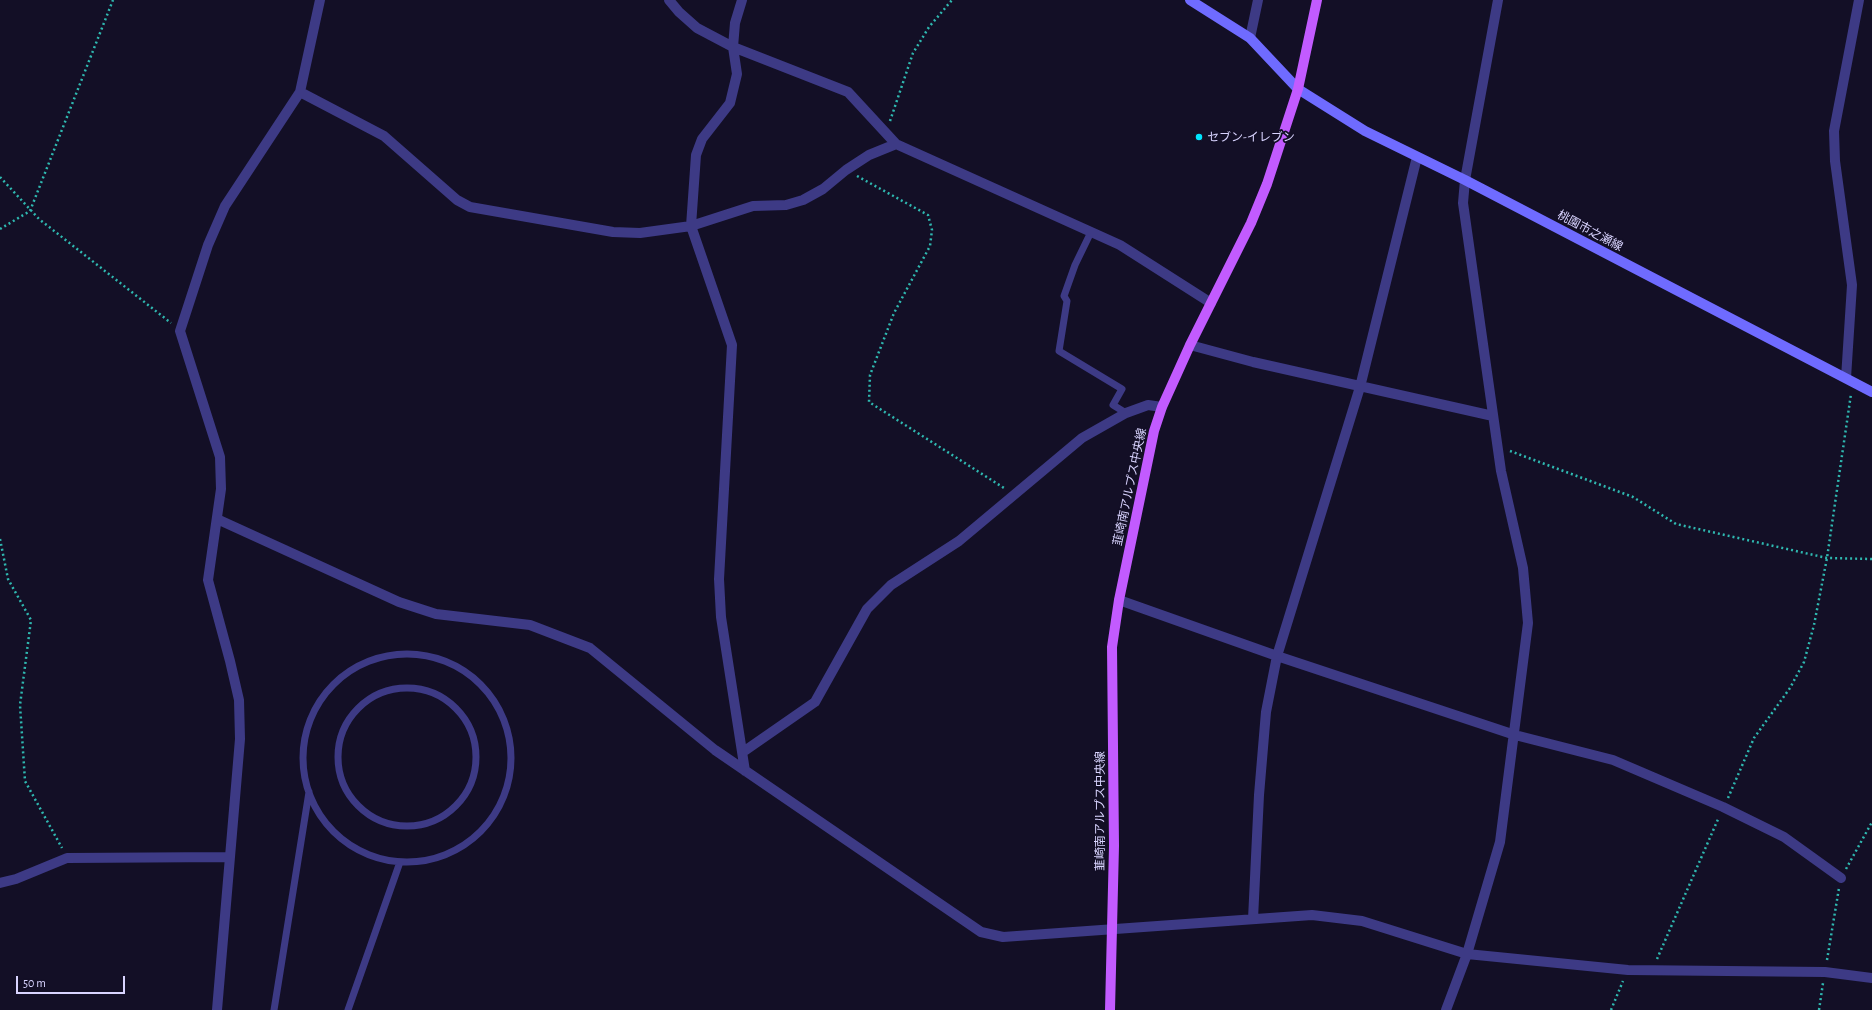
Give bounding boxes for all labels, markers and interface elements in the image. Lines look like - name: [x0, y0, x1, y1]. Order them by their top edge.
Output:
- place label: セブン-イレブン: [1207, 130, 1295, 144]
- marker: セブン-イレブン: [1194, 132, 1204, 142]
- street label: 桃園市之瀬線: [1555, 208, 1625, 254]
- street label: 韮崎南アルプス中央線: [1110, 427, 1150, 547]
- street label: 韮崎南アルプス中央線: [1093, 751, 1107, 871]
- scale bar: [18, 968, 127, 994]
- text: 50 m: [23, 977, 46, 989]

